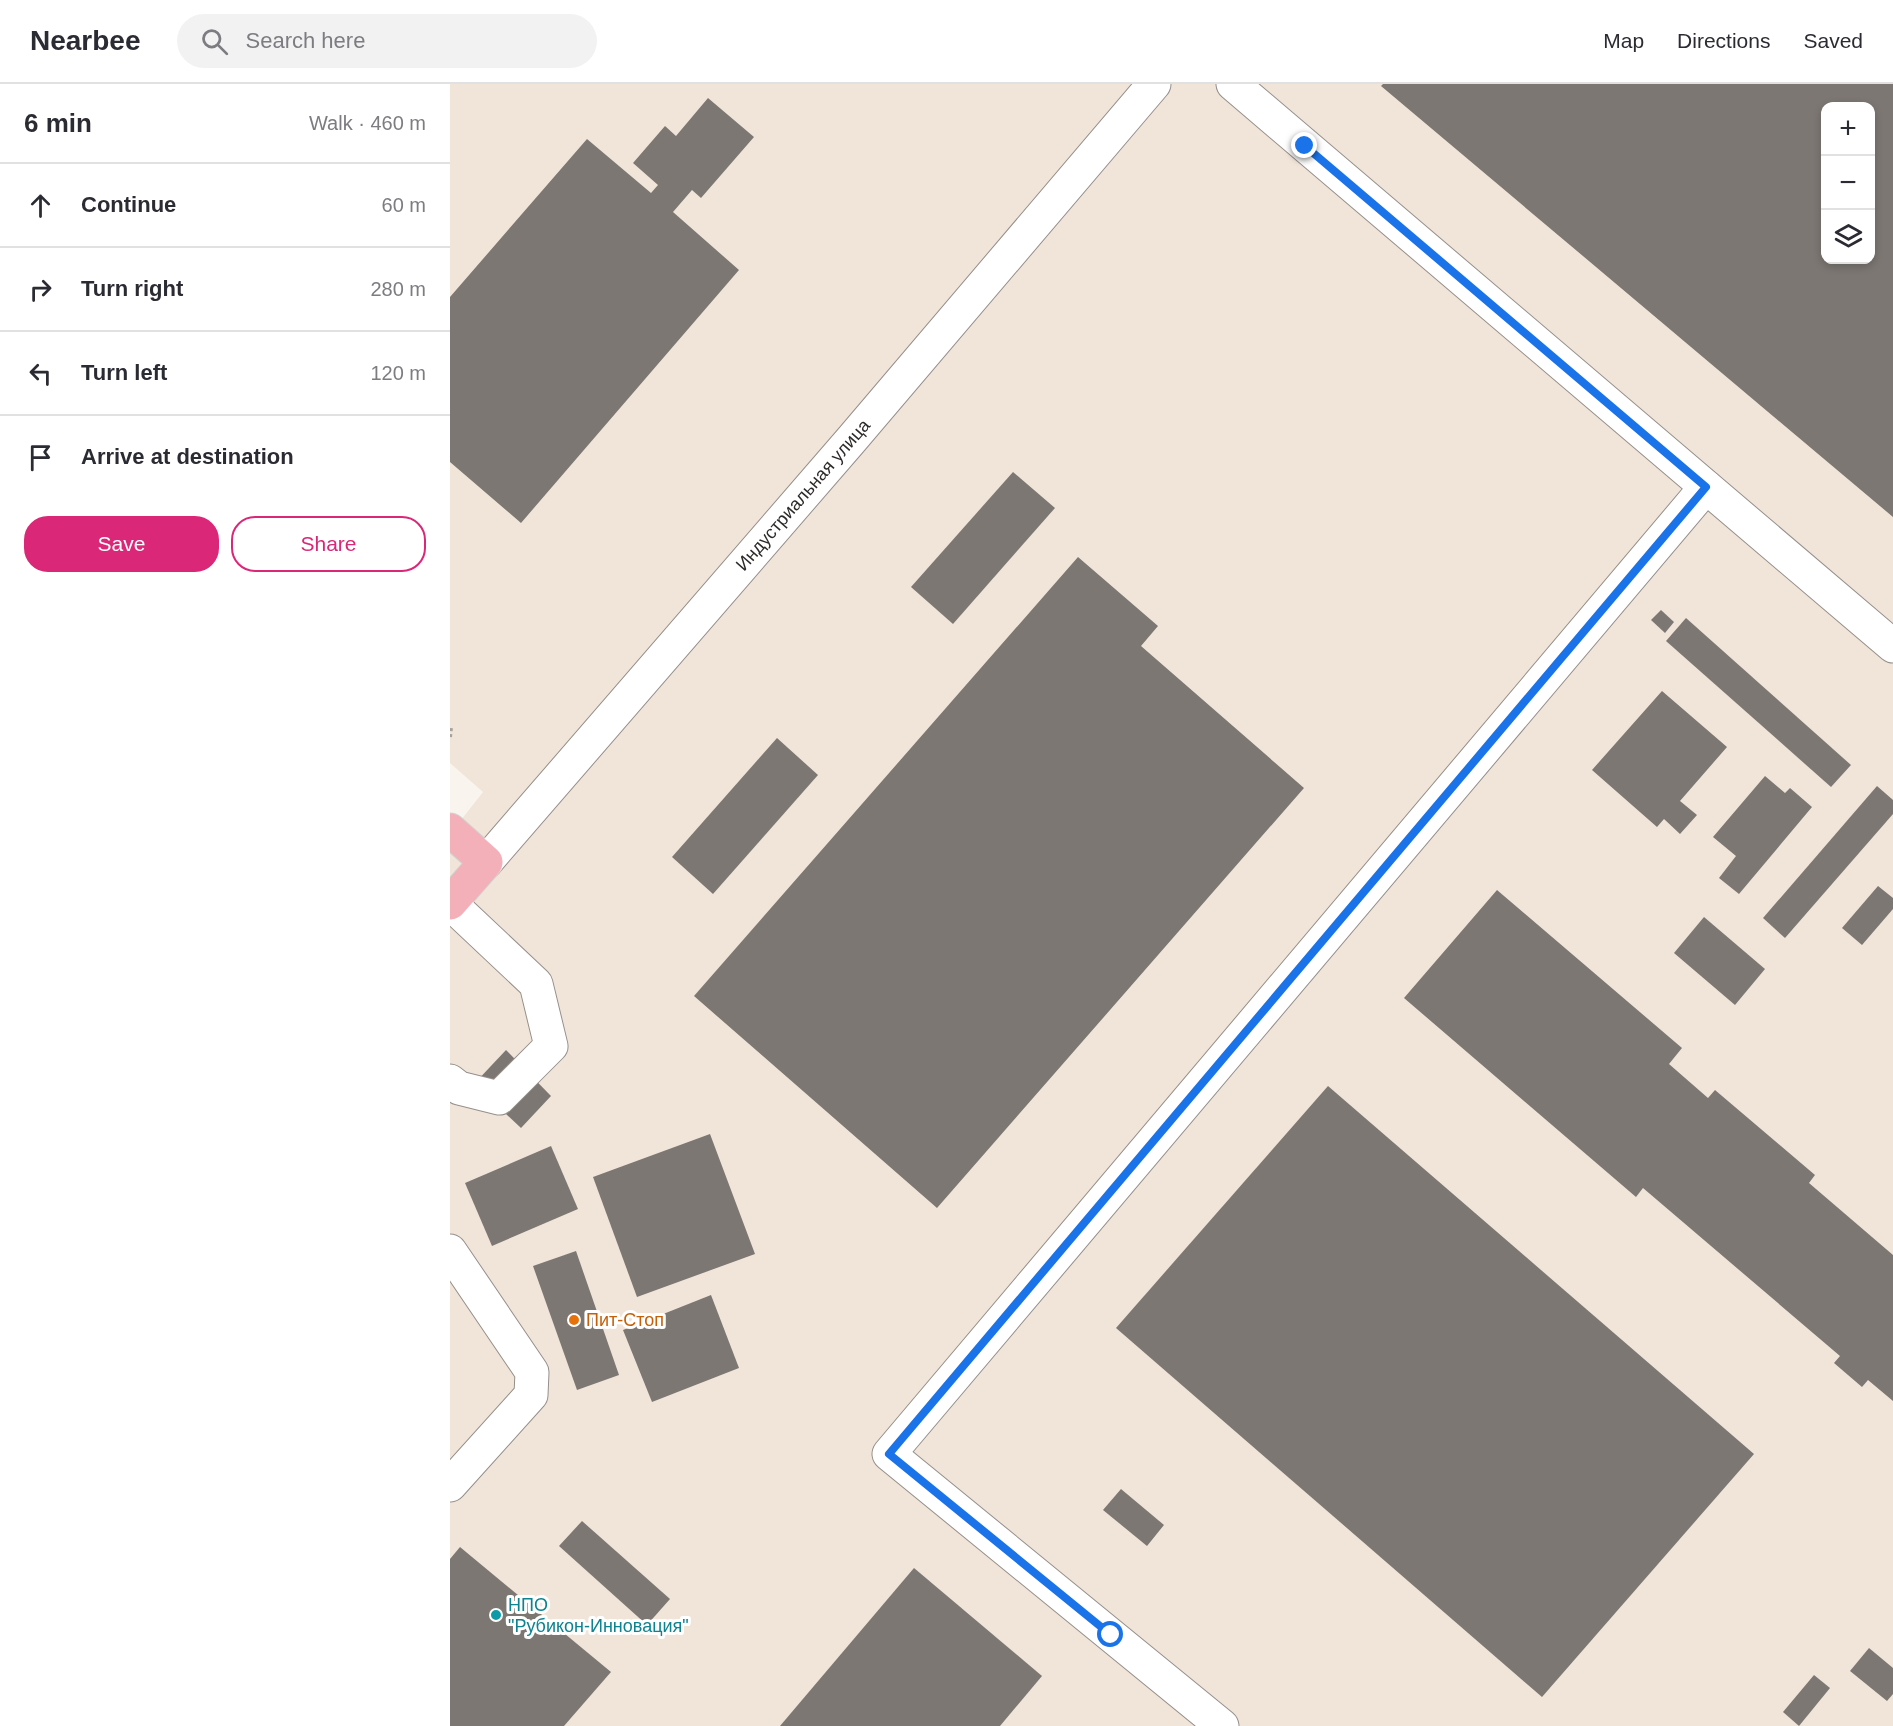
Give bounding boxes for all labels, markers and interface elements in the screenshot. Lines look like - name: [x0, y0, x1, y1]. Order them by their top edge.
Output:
- search box: [177, 14, 597, 68]
- text: Nearbee: [30, 25, 141, 56]
- icon: search: [198, 25, 231, 58]
- text: Search here: [246, 28, 365, 53]
- text: Map: [1603, 29, 1644, 52]
- text: Directions: [1677, 29, 1770, 52]
- text: Saved: [1803, 29, 1863, 52]
- map controls: [1821, 102, 1875, 264]
- button: +: [1821, 102, 1875, 156]
- text: 6 min: [24, 108, 92, 138]
- text: Walk · 460 m: [309, 112, 426, 134]
- route end: [1291, 132, 1317, 158]
- button: −: [1821, 156, 1875, 210]
- icon: ahead: [24, 189, 57, 222]
- text: Continue: [81, 192, 176, 217]
- text: 60 m: [382, 194, 426, 216]
- button: layers: [1821, 210, 1875, 264]
- icon: right: [24, 273, 57, 306]
- text: Turn right: [81, 276, 183, 301]
- text: 280 m: [370, 278, 426, 300]
- icon: left: [24, 357, 57, 390]
- text: Turn left: [81, 360, 167, 385]
- text: 120 m: [370, 362, 426, 384]
- street label: Индустриальная улица: [732, 415, 875, 575]
- icon: arrive: [24, 441, 57, 474]
- text: Arrive at destination: [81, 444, 294, 469]
- button: Save: [24, 516, 219, 572]
- button: Share: [231, 516, 426, 572]
- place label: Пит-Стоп: [586, 1310, 664, 1330]
- marker: Пит-Стоп: [567, 1313, 581, 1327]
- place label: НПО "Рубикон-Инновация": [508, 1595, 689, 1636]
- marker: НПО "Рубикон-Инновация": [489, 1608, 503, 1622]
- route start: [1097, 1621, 1123, 1647]

